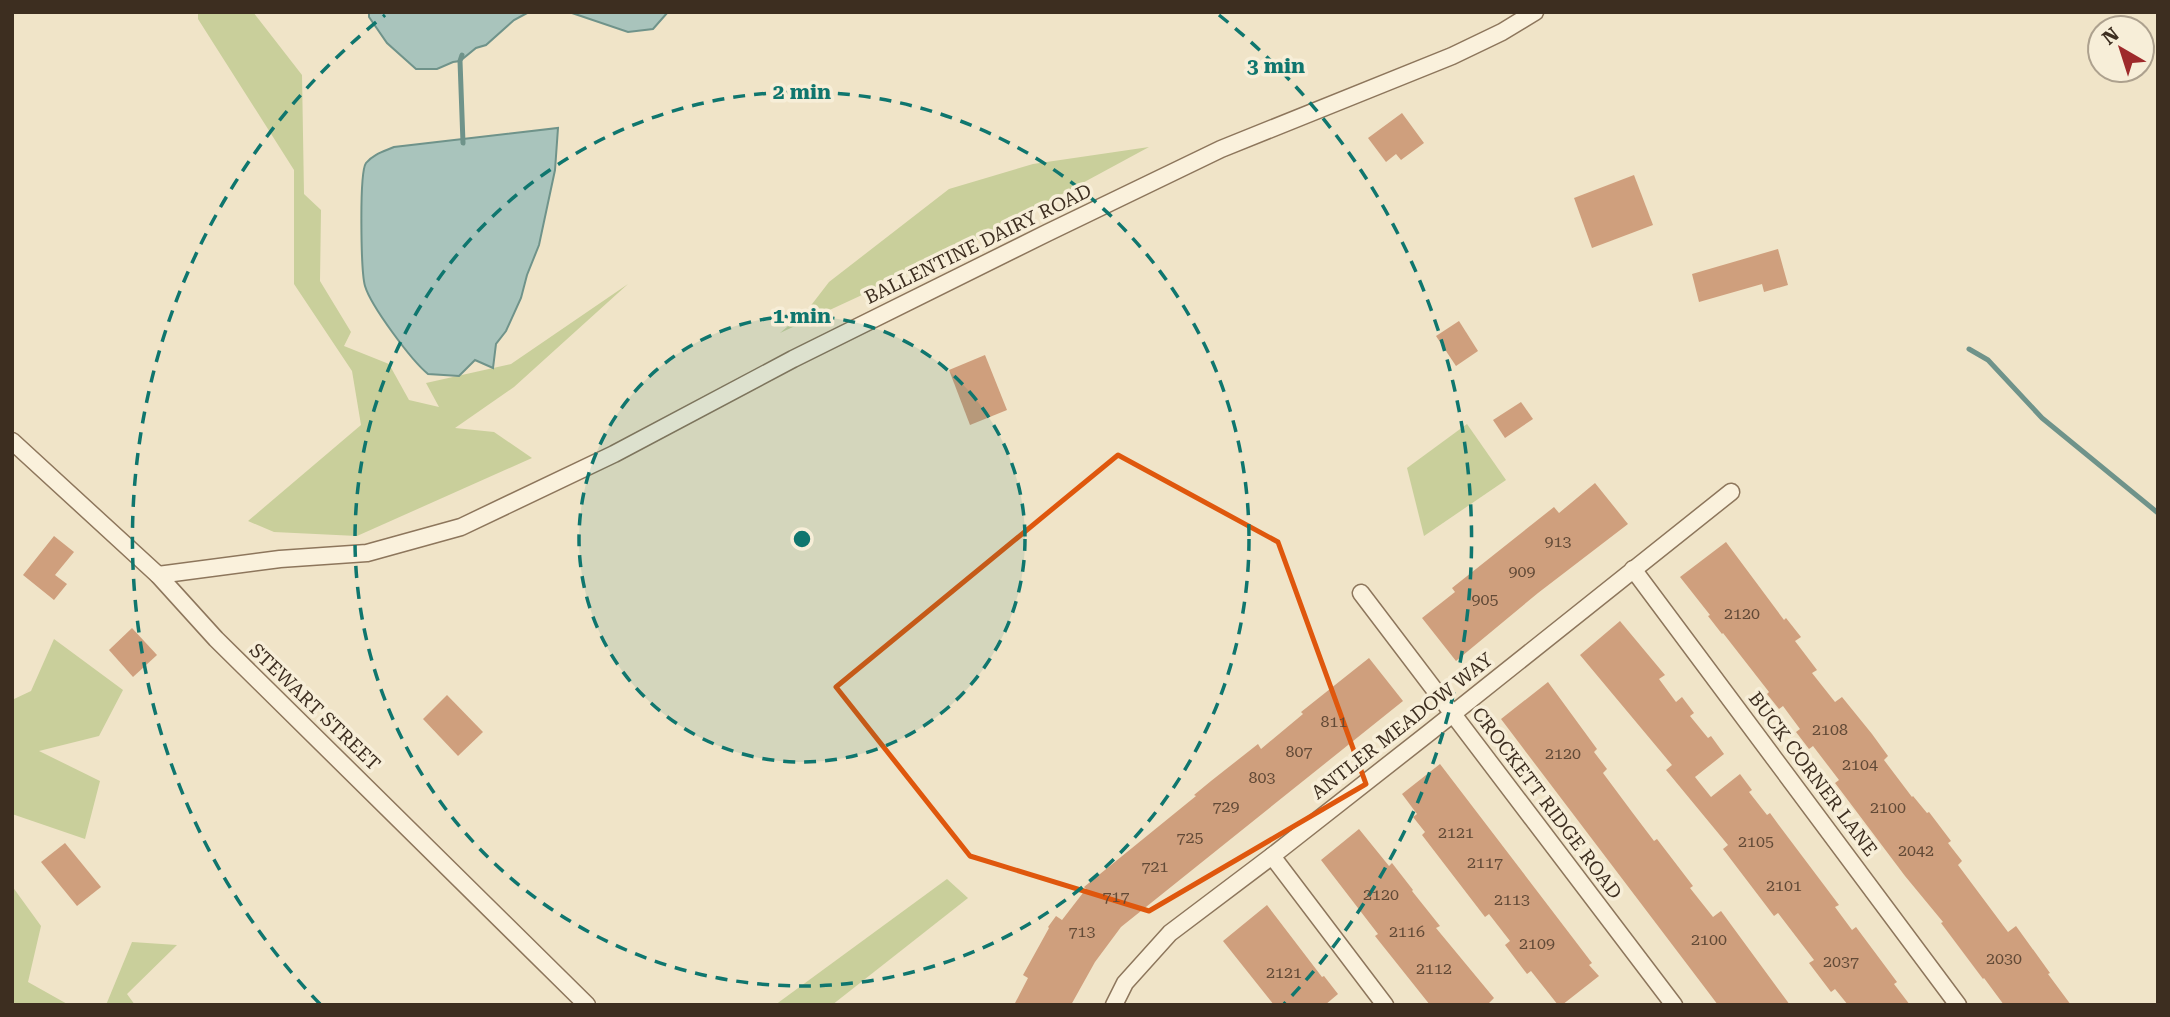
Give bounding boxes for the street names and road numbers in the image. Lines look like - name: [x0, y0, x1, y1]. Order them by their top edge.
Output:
- street label: BALLENTINE DAIRY ROAD: [861, 179, 1095, 309]
- street label: STEWART STREET: [245, 639, 385, 775]
- street label: ANTLER MEADOW WAY: [1307, 648, 1497, 804]
- street label: BUCK CORNER LANE: [1744, 687, 1882, 861]
- street label: CROCKETT RIDGE ROAD: [1467, 703, 1627, 903]

